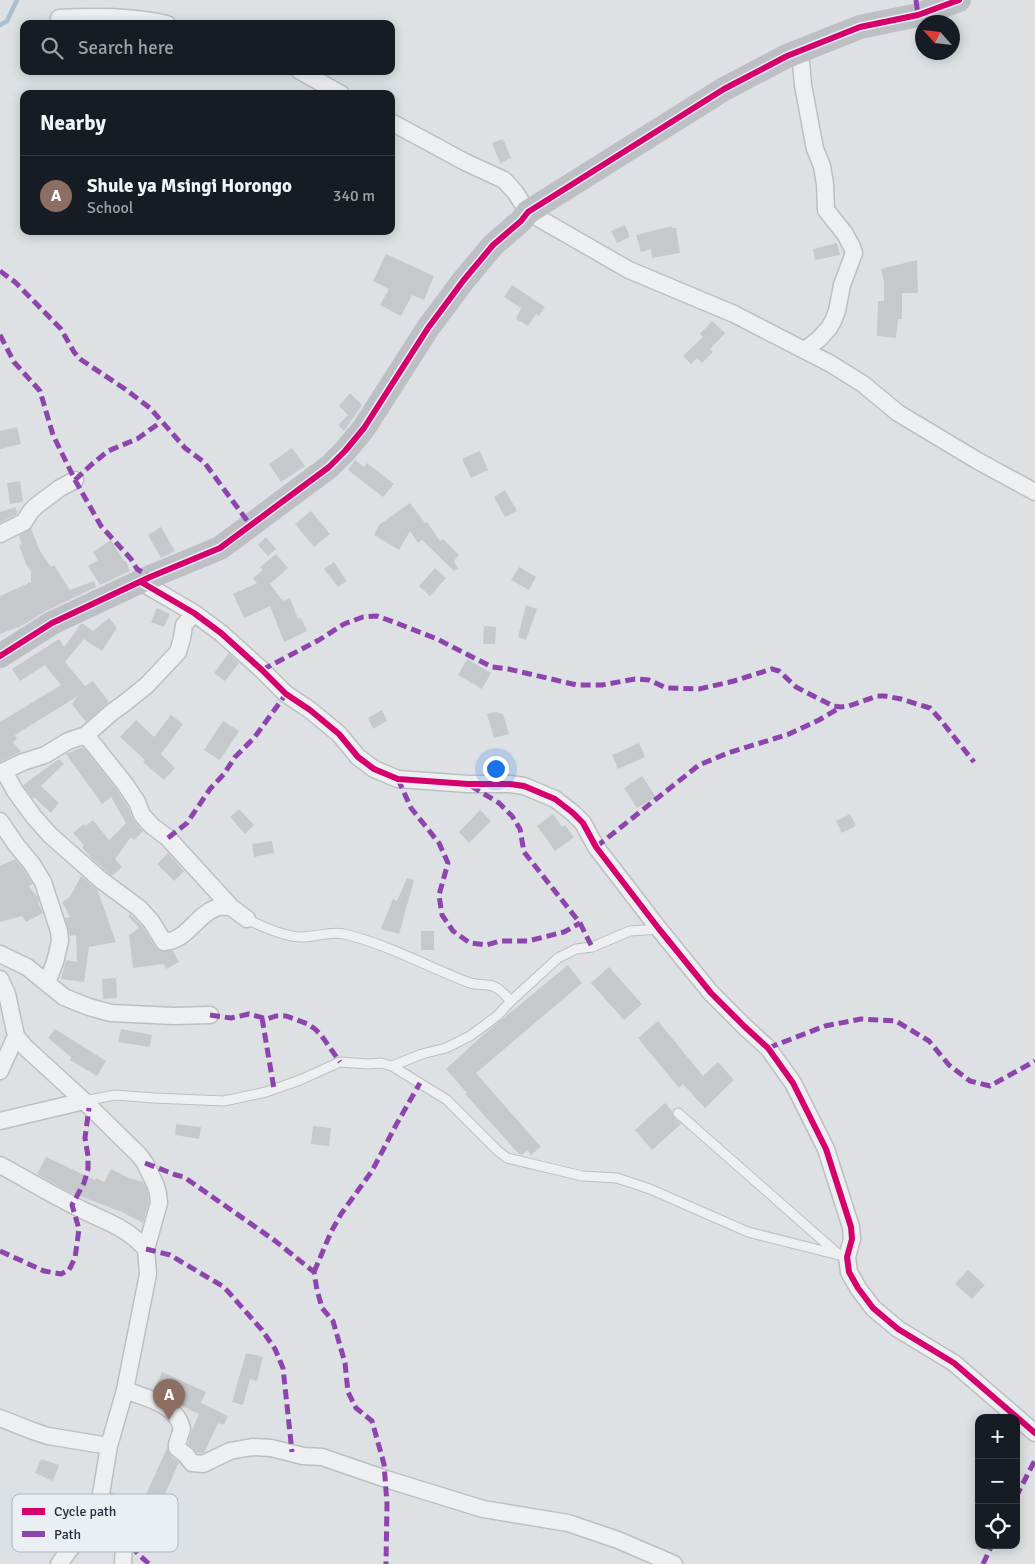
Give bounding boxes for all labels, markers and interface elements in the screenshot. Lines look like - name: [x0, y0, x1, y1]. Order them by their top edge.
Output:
- north arrow: [915, 15, 960, 60]
- search box: [20, 20, 395, 75]
- icon: search: [38, 34, 66, 62]
- text: Search here: [78, 36, 174, 60]
- text: Nearby: [40, 110, 106, 136]
- text: Shule ya Msingi Horongo: [87, 174, 292, 198]
- text: A: [51, 186, 61, 206]
- text: 340 m: [333, 186, 375, 206]
- text: School: [87, 198, 133, 218]
- your location: [483, 756, 509, 782]
- pin: A: [153, 1379, 185, 1420]
- map controls: [975, 1414, 1020, 1549]
- button: +: [975, 1414, 1020, 1459]
- button: −: [975, 1459, 1020, 1504]
- legend: [12, 1494, 178, 1552]
- text: Cycle path: [54, 1503, 116, 1520]
- button: locate: [975, 1504, 1020, 1549]
- text: Path: [54, 1526, 81, 1543]

